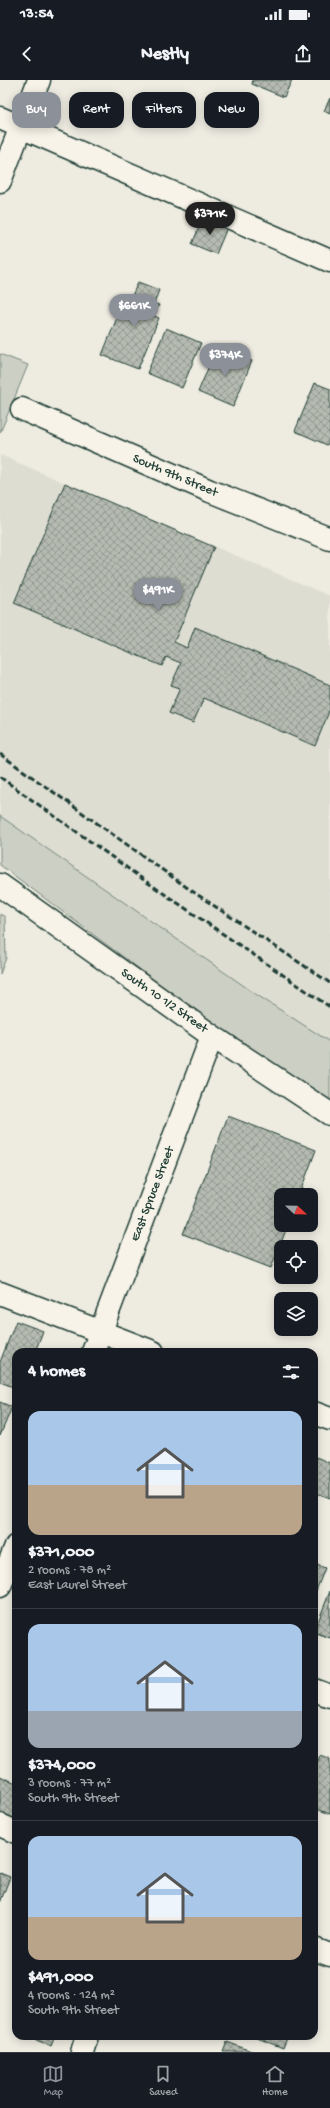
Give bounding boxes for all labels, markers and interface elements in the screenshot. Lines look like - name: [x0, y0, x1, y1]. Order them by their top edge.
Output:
- text: 13:54: [20, 5, 54, 23]
- icon: back: [16, 43, 38, 65]
- icon: share: [292, 43, 314, 65]
- text: Nestly: [141, 44, 189, 65]
- chip: Buy: [12, 92, 61, 128]
- chip: Rent: [69, 92, 124, 128]
- chip: Filters: [132, 92, 196, 128]
- chip: New: [204, 92, 259, 128]
- pin: $371K: [182, 202, 238, 236]
- text: $371K: [194, 207, 226, 222]
- pin: $661K: [106, 294, 162, 328]
- text: $661K: [118, 299, 150, 314]
- pin: $374K: [197, 343, 253, 377]
- text: $374K: [209, 348, 241, 363]
- street label: South 9th Street: [130, 451, 221, 501]
- pin: $491K: [130, 578, 186, 612]
- text: $491K: [143, 583, 173, 598]
- street label: South 10 1/2 Street: [118, 965, 212, 1037]
- street label: East Spruce Street: [128, 1143, 179, 1244]
- north arrow: [274, 1188, 318, 1232]
- map controls: [274, 1188, 318, 1336]
- button: locate: [274, 1240, 318, 1284]
- button: layers: [274, 1292, 318, 1336]
- icon: filters: [280, 1361, 302, 1383]
- text: 4 homes: [28, 1362, 85, 1382]
- icon: home: [129, 1437, 201, 1509]
- text: $371,000: [28, 1543, 94, 1563]
- text: 2 rooms · 78 m²: [28, 1563, 111, 1578]
- text: East Laurel Street: [28, 1578, 126, 1593]
- icon: home: [129, 1650, 201, 1722]
- text: $374,000: [28, 1756, 96, 1776]
- text: 3 rooms · 77 m²: [28, 1776, 111, 1791]
- text: South 9th Street: [28, 1791, 119, 1806]
- icon: home: [129, 1862, 201, 1934]
- text: $491,000: [28, 1968, 93, 1988]
- text: 4 rooms · 124 m²: [28, 1988, 115, 2003]
- text: South 9th Street: [28, 2003, 119, 2018]
- tab: Map: [42, 2063, 64, 2099]
- tab: Saved: [149, 2063, 177, 2099]
- tab: Home: [262, 2063, 288, 2099]

